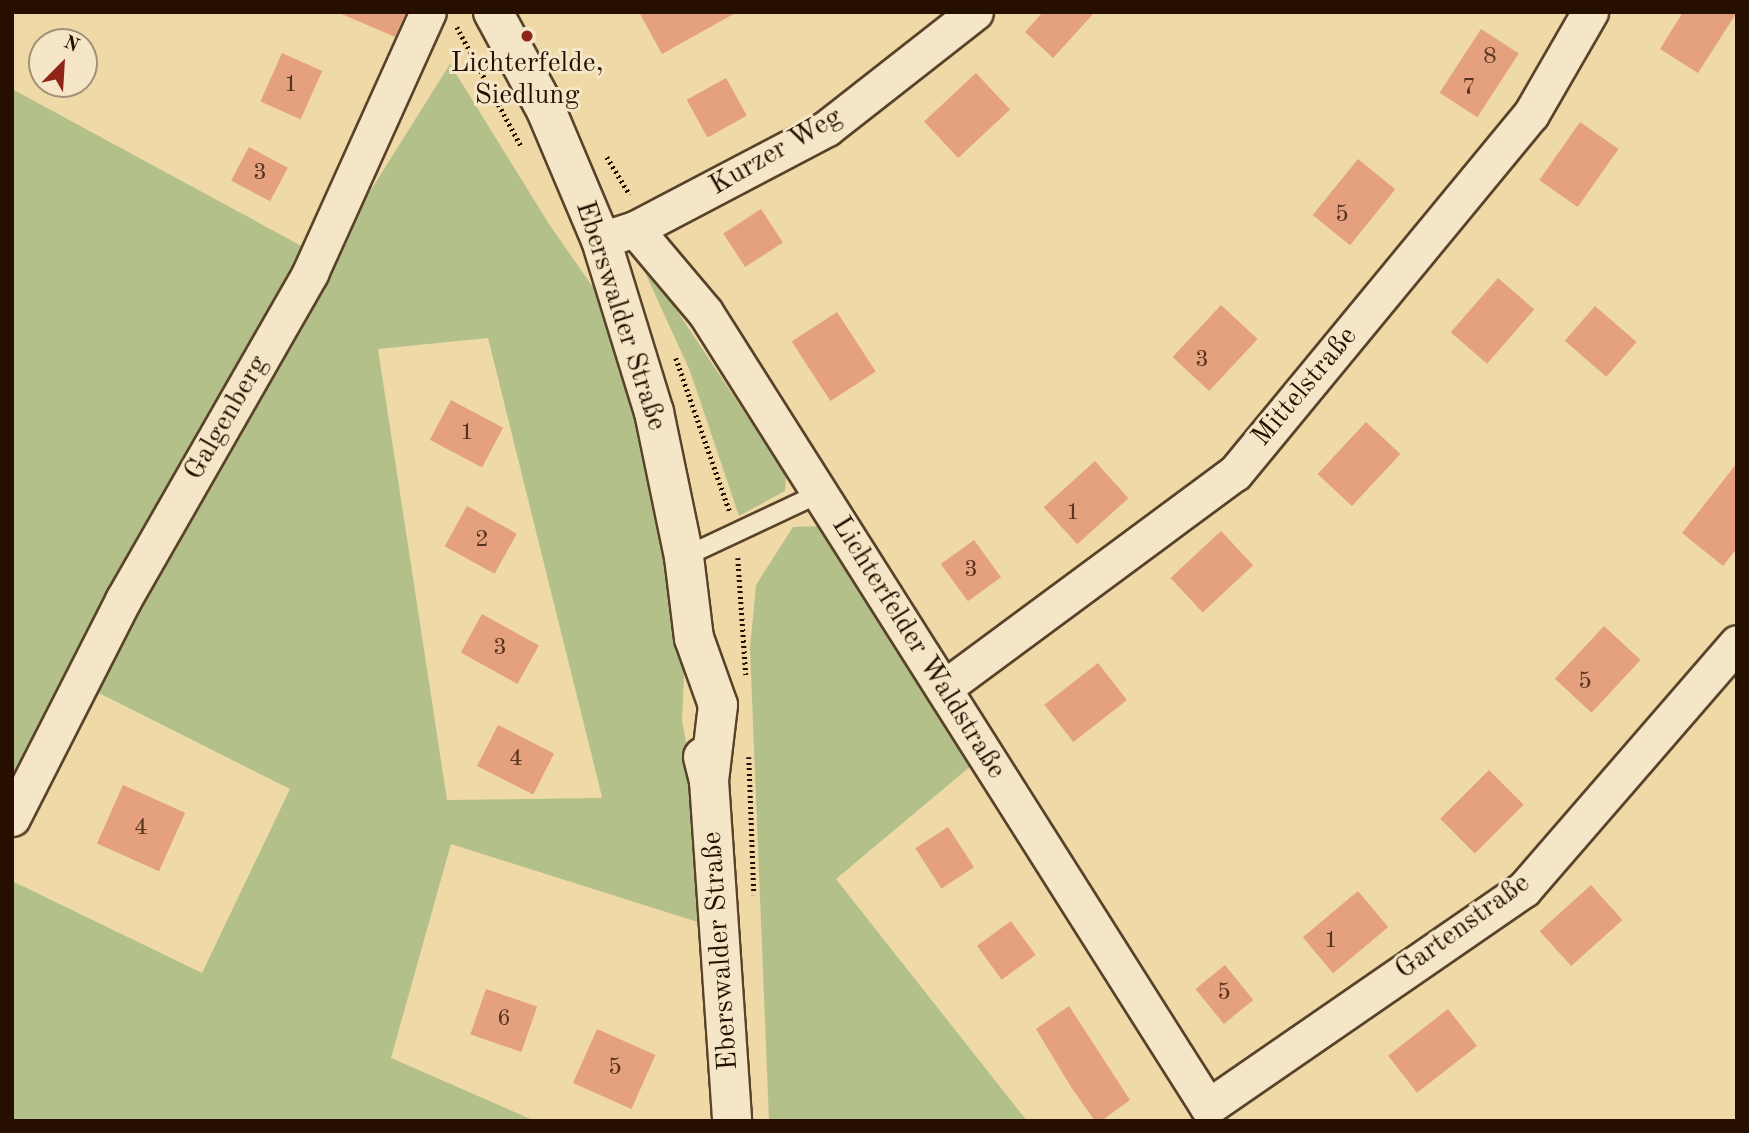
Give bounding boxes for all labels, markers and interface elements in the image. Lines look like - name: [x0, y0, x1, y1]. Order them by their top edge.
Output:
- north arrow: [28, 28, 98, 98]
- marker: Lichterfelde, Siedlung: [519, 28, 535, 44]
- text: N: [60, 34, 81, 57]
- house number: 8: [1483, 44, 1497, 72]
- place label: Lichterfelde, Siedlung: [451, 47, 603, 113]
- house number: 1: [284, 72, 298, 100]
- house number: 7: [1462, 75, 1476, 103]
- street label: Kurzer Weg: [704, 101, 848, 203]
- house number: 3: [253, 160, 267, 188]
- street label: Eberswalder Straße: [567, 197, 673, 435]
- house number: 5: [1335, 202, 1349, 230]
- street label: Mittelstraße: [1245, 320, 1365, 454]
- house number: 3: [1195, 347, 1209, 375]
- street label: Galgenberg: [178, 350, 276, 486]
- house number: 1: [460, 420, 474, 448]
- house number: 1: [1066, 500, 1080, 528]
- street label: Lichterfelder Waldstraße: [823, 511, 1013, 785]
- house number: 2: [475, 527, 489, 555]
- house number: 3: [964, 557, 978, 585]
- house number: 3: [493, 635, 507, 663]
- house number: 5: [1578, 669, 1592, 697]
- house number: 4: [509, 746, 523, 774]
- house number: 4: [134, 815, 148, 843]
- street label: Eberswalder Straße: [696, 830, 746, 1072]
- street label: Gartenstraße: [1389, 867, 1537, 987]
- house number: 1: [1324, 928, 1338, 956]
- house number: 5: [1217, 980, 1231, 1008]
- house number: 6: [497, 1006, 511, 1034]
- house number: 5: [608, 1055, 622, 1083]

